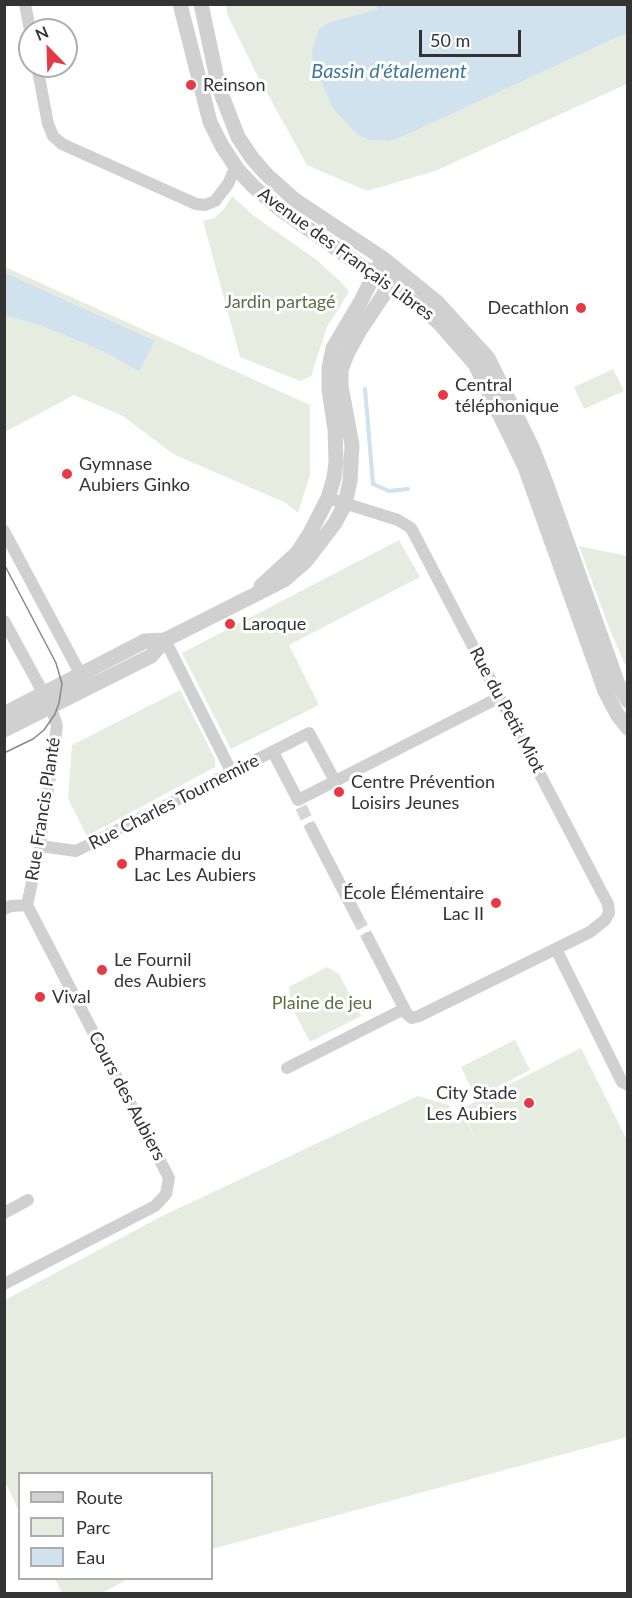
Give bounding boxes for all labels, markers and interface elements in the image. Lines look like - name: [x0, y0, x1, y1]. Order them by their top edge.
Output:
- north arrow: [18, 18, 78, 78]
- scale bar: [422, 18, 524, 56]
- text: N: [32, 22, 51, 44]
- text: 50 m: [430, 29, 470, 51]
- water label: Bassin d'étalement: [311, 60, 467, 84]
- place label: Reinson: [203, 74, 266, 96]
- marker: Reinson: [184, 78, 198, 92]
- street label: Avenue des Français Libres: [254, 183, 438, 325]
- park label: Jardin partagé: [224, 291, 336, 313]
- place label: Decathlon: [488, 297, 569, 319]
- marker: Decathlon: [574, 301, 588, 315]
- place label: Central téléphonique: [455, 374, 559, 416]
- marker: Central téléphonique: [436, 388, 450, 402]
- place label: Gymnase Aubiers Ginko: [79, 453, 190, 496]
- marker: Gymnase Aubiers Ginko: [60, 467, 74, 481]
- place label: Laroque: [242, 613, 306, 635]
- marker: Laroque: [223, 617, 237, 631]
- street label: Rue du Petit Miot: [465, 644, 549, 776]
- street label: Rue Francis Planté: [21, 736, 65, 882]
- street label: Rue Charles Tournemire: [85, 750, 263, 854]
- place label: Centre Prévention Loisirs Jeunes: [351, 771, 495, 814]
- marker: Centre Prévention Loisirs Jeunes: [332, 785, 346, 799]
- place label: Pharmacie du Lac Les Aubiers: [134, 843, 256, 886]
- marker: Pharmacie du Lac Les Aubiers: [115, 857, 129, 871]
- place label: École Élémentaire Lac II: [343, 882, 484, 924]
- marker: École Élémentaire Lac II: [489, 896, 503, 910]
- place label: Le Fournil des Aubiers: [114, 949, 206, 992]
- marker: Le Fournil des Aubiers: [95, 963, 109, 977]
- place label: Vival: [52, 986, 91, 1008]
- marker: Vival: [33, 990, 47, 1004]
- park label: Plaine de jeu: [272, 992, 372, 1014]
- street label: Cours des Aubiers: [84, 1028, 170, 1164]
- place label: City Stade Les Aubiers: [426, 1082, 517, 1124]
- marker: City Stade Les Aubiers: [522, 1096, 536, 1110]
- legend: [18, 1472, 213, 1580]
- text: Route: [76, 1486, 123, 1508]
- text: Parc: [76, 1516, 110, 1538]
- text: Eau: [76, 1546, 105, 1568]

